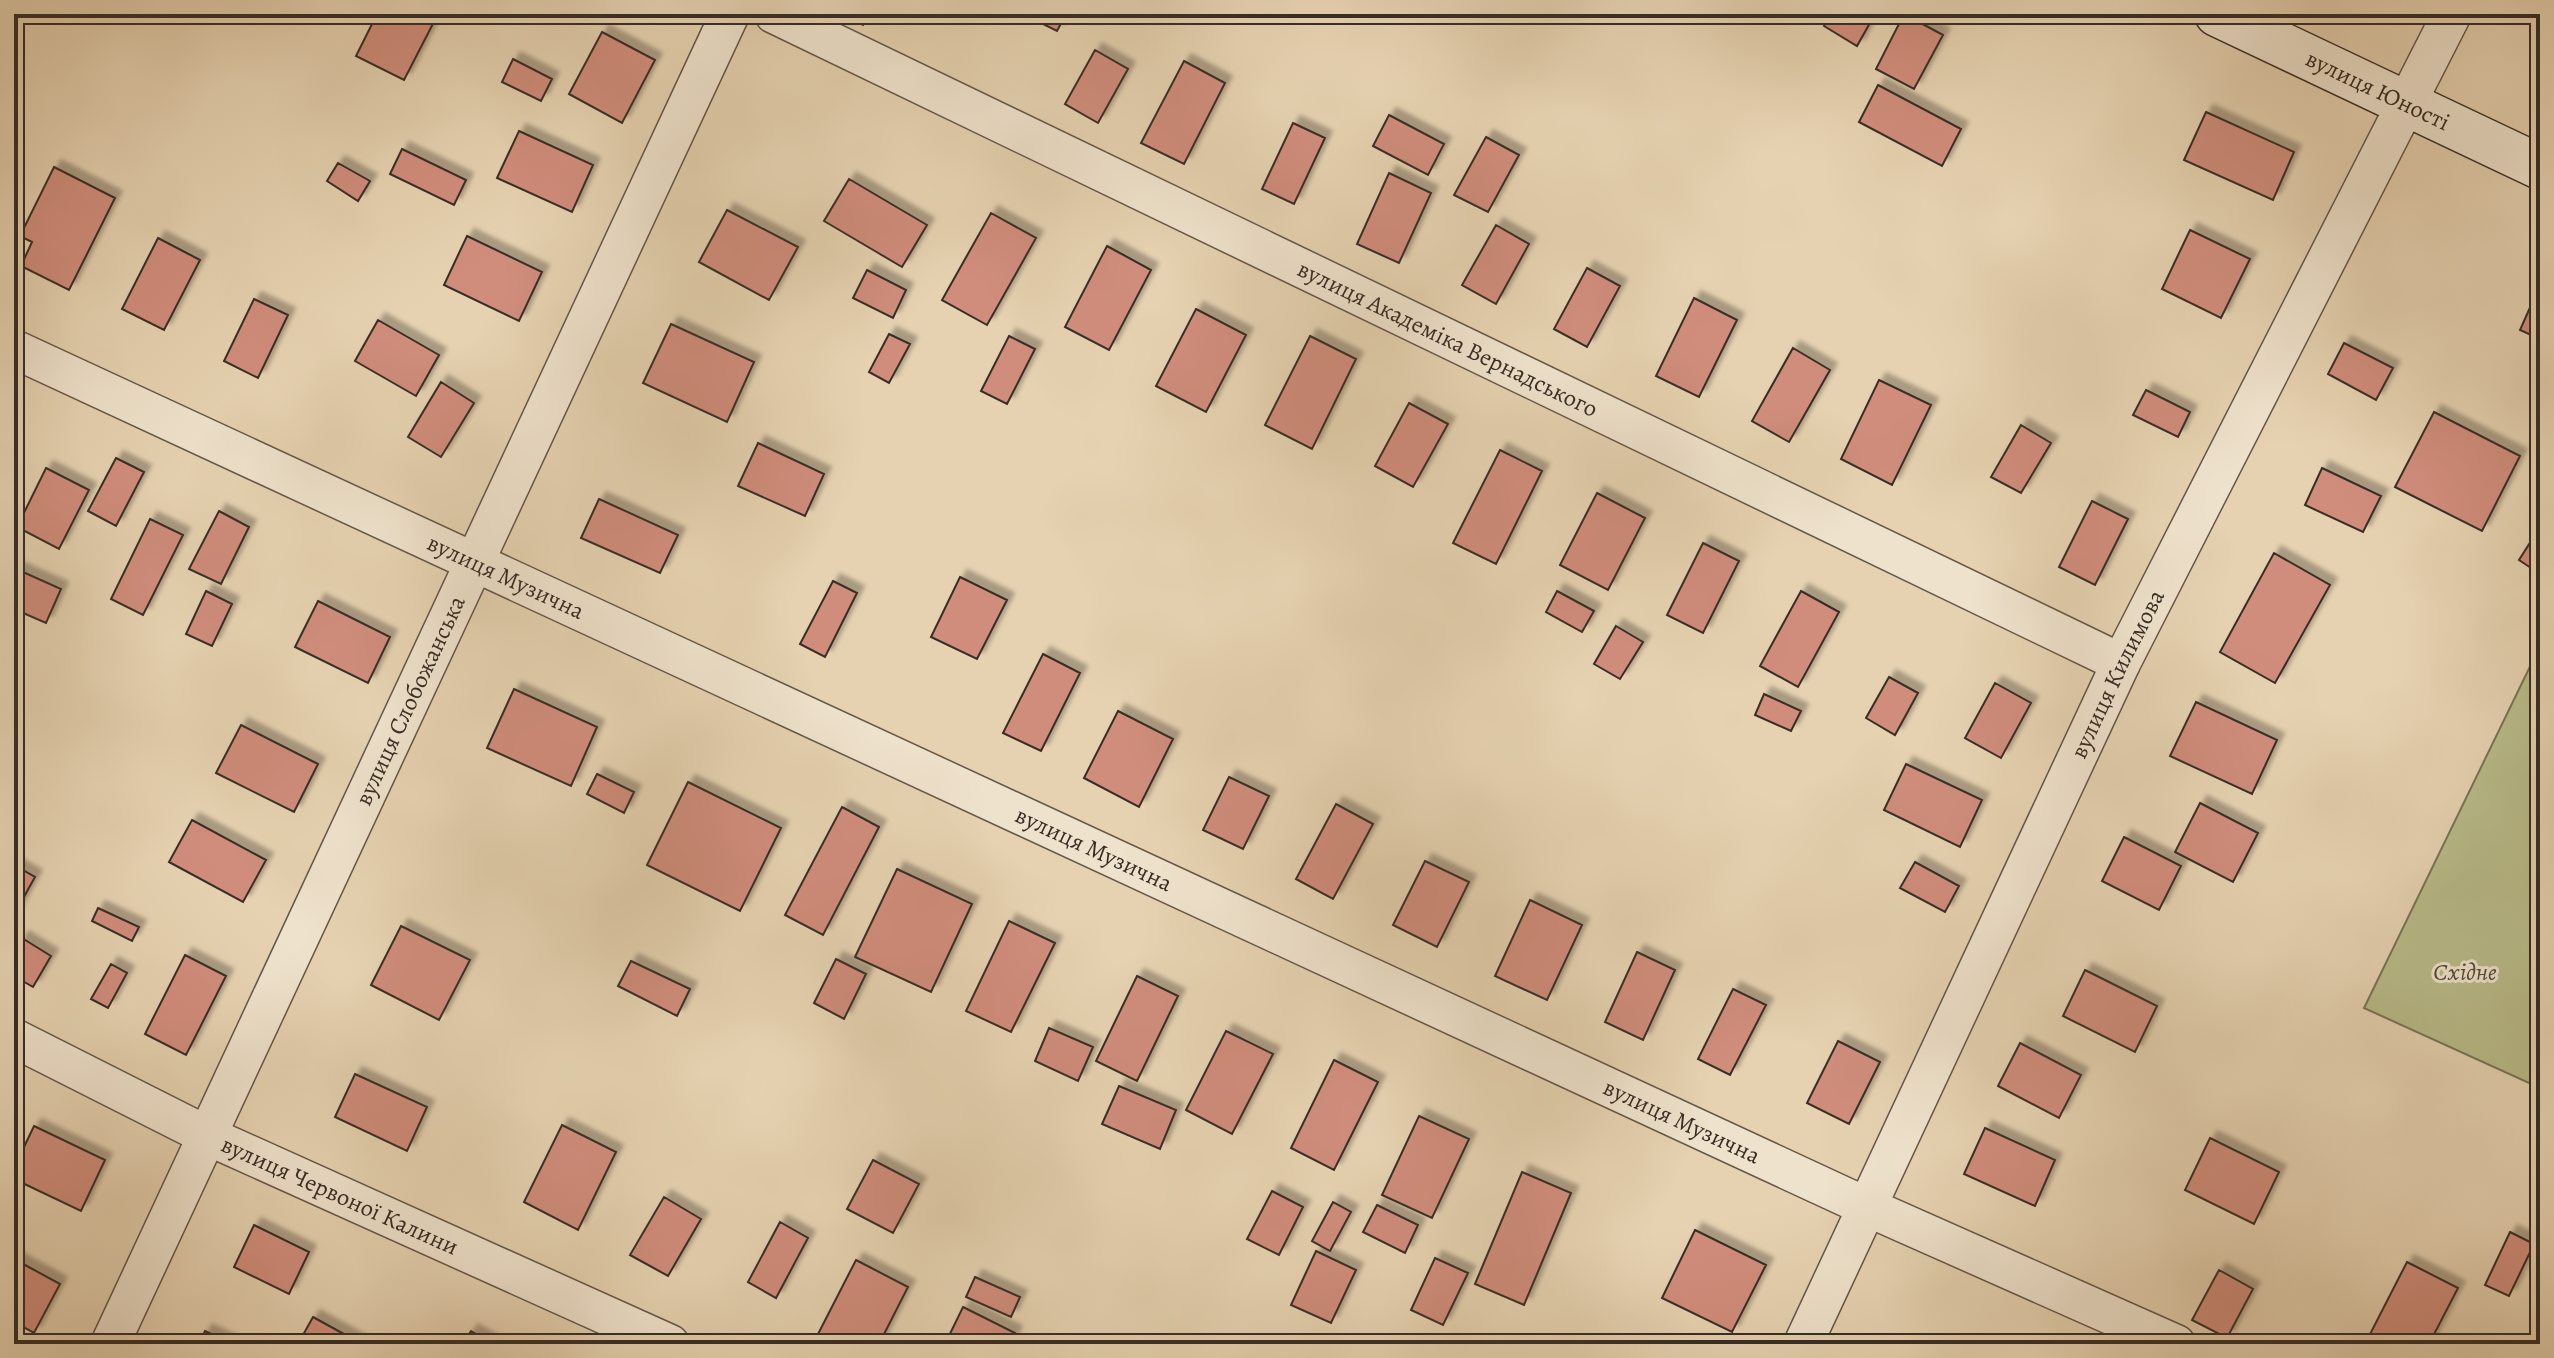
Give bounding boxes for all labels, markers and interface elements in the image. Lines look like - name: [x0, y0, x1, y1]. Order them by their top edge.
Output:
- street label: вулиця Юності: [2301, 42, 2455, 138]
- street label: вулиця Академіка Вернадського: [1292, 253, 1603, 425]
- street label: вулиця Музична: [422, 527, 590, 627]
- street label: вулиця Килимова: [2063, 584, 2172, 764]
- street label: вулиця Слобожанська: [347, 590, 473, 811]
- street label: вулиця Музична: [1010, 799, 1178, 899]
- park label: Східне: [2433, 956, 2497, 988]
- street label: вулиця Музична: [1598, 1071, 1766, 1171]
- street label: вулиця Червоної Калини: [216, 1128, 464, 1263]

